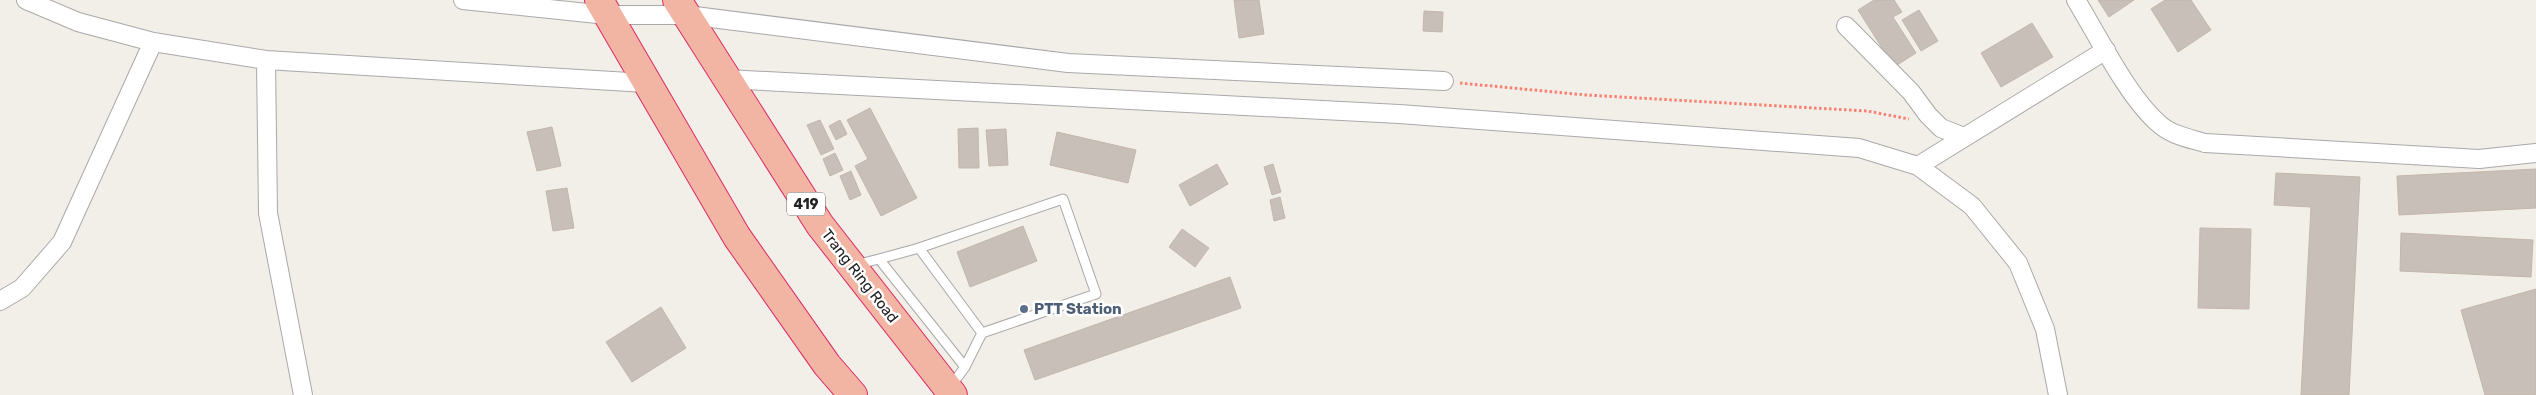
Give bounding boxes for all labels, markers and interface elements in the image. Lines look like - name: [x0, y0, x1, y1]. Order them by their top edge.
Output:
- road number: 419: [787, 192, 825, 215]
- street label: Trang Ring Road: [818, 226, 902, 326]
- place label: PTT Station: [1034, 300, 1122, 318]
- marker: PTT Station: [1018, 303, 1030, 315]

